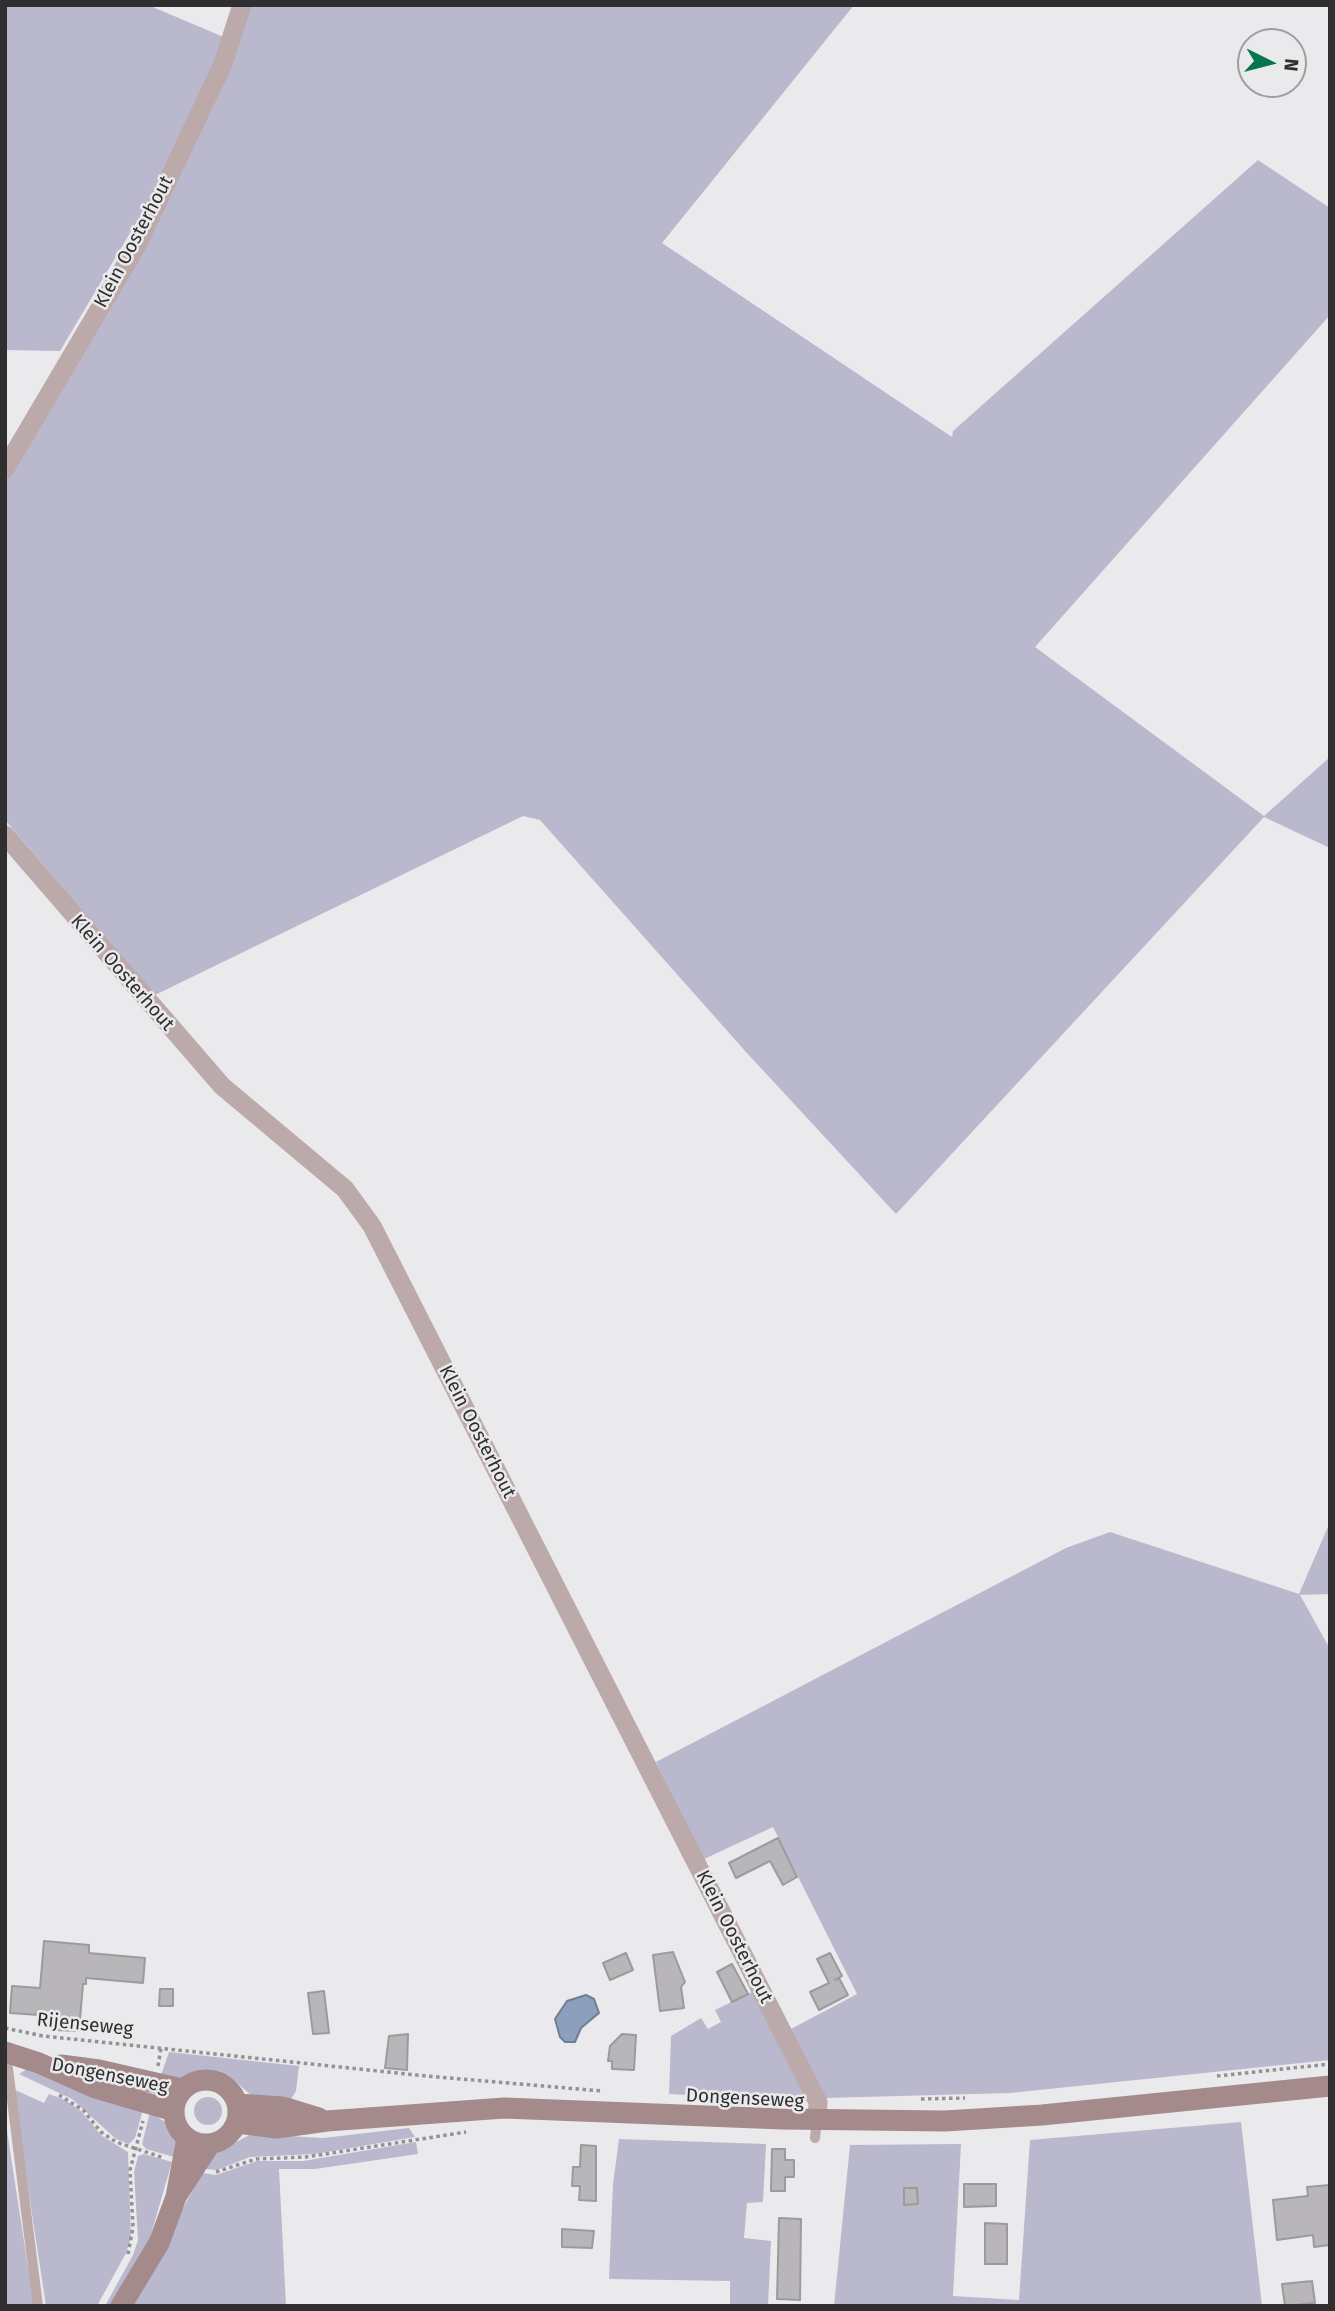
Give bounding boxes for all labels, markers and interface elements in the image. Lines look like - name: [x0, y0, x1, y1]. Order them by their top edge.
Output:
- north arrow: [1237, 28, 1307, 98]
- text: N: [1279, 58, 1303, 73]
- street label: Klein Oosterhout: [90, 172, 178, 312]
- street label: Klein Oosterhout: [65, 910, 179, 1036]
- street label: Klein Oosterhout: [434, 1362, 520, 1502]
- street label: Klein Oosterhout: [691, 1867, 777, 2007]
- street label: Rijenseweg: [36, 2009, 134, 2041]
- street label: Dongenseweg: [50, 2053, 170, 2099]
- street label: Dongenseweg: [685, 2085, 805, 2113]

